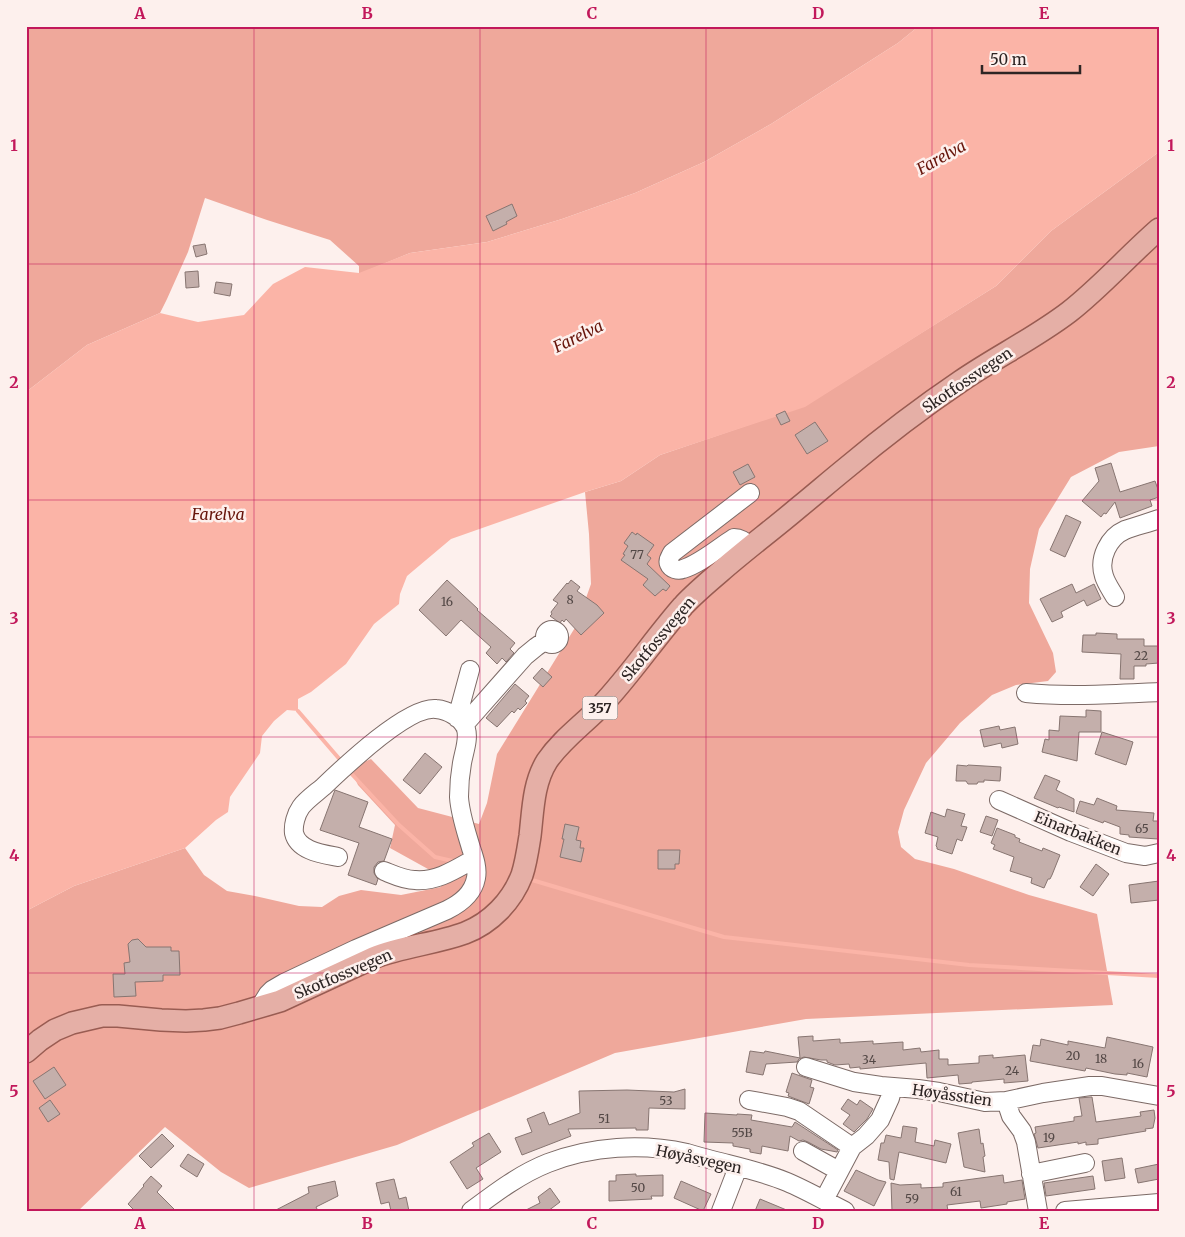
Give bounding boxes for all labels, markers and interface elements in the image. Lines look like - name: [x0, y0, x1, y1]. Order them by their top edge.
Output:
- text: A: [133, 3, 146, 23]
- text: B: [361, 3, 373, 23]
- text: C: [587, 3, 597, 23]
- text: D: [812, 3, 824, 23]
- text: E: [1039, 3, 1050, 23]
- scale bar: [982, 42, 1080, 74]
- text: 50 m: [990, 50, 1027, 69]
- text: 1: [10, 135, 18, 155]
- water label: Farelva: [912, 135, 969, 179]
- text: 1: [1167, 135, 1175, 155]
- water label: Farelva: [549, 315, 606, 357]
- street label: Skotfossvegen: [918, 343, 1016, 417]
- text: 2: [9, 372, 19, 392]
- text: 2: [1166, 372, 1176, 392]
- water label: Farelva: [190, 504, 245, 524]
- house number: 77: [630, 547, 644, 562]
- house number: 8: [566, 592, 574, 607]
- street label: Skotfossvegen: [617, 593, 699, 685]
- house number: 16: [441, 594, 453, 609]
- text: 3: [9, 608, 19, 628]
- text: 3: [1166, 608, 1176, 628]
- house number: 22: [1134, 648, 1148, 663]
- road number: 357: [582, 696, 618, 720]
- street label: Einarbakken: [1032, 807, 1124, 859]
- house number: 65: [1135, 821, 1149, 836]
- text: 4: [9, 845, 19, 865]
- text: 4: [1166, 845, 1176, 865]
- street label: Skotfossvegen: [291, 945, 395, 1003]
- house number: 20: [1066, 1048, 1081, 1063]
- house number: 18: [1095, 1051, 1107, 1066]
- house number: 34: [862, 1052, 877, 1067]
- house number: 16: [1132, 1056, 1144, 1071]
- house number: 24: [1005, 1063, 1020, 1078]
- street label: Høyåsstien: [911, 1080, 993, 1110]
- text: 5: [9, 1081, 19, 1101]
- text: 5: [1166, 1081, 1176, 1101]
- house number: 53: [659, 1093, 673, 1108]
- house number: 51: [598, 1111, 610, 1126]
- house number: 55B: [731, 1125, 753, 1140]
- house number: 19: [1043, 1130, 1055, 1145]
- street label: Høyåsvegen: [654, 1141, 744, 1177]
- house number: 50: [631, 1180, 646, 1195]
- house number: 61: [950, 1184, 962, 1199]
- house number: 59: [905, 1191, 919, 1206]
- text: A: [133, 1213, 146, 1233]
- text: B: [361, 1213, 373, 1233]
- text: C: [587, 1213, 597, 1233]
- text: D: [812, 1213, 824, 1233]
- text: E: [1039, 1213, 1050, 1233]

